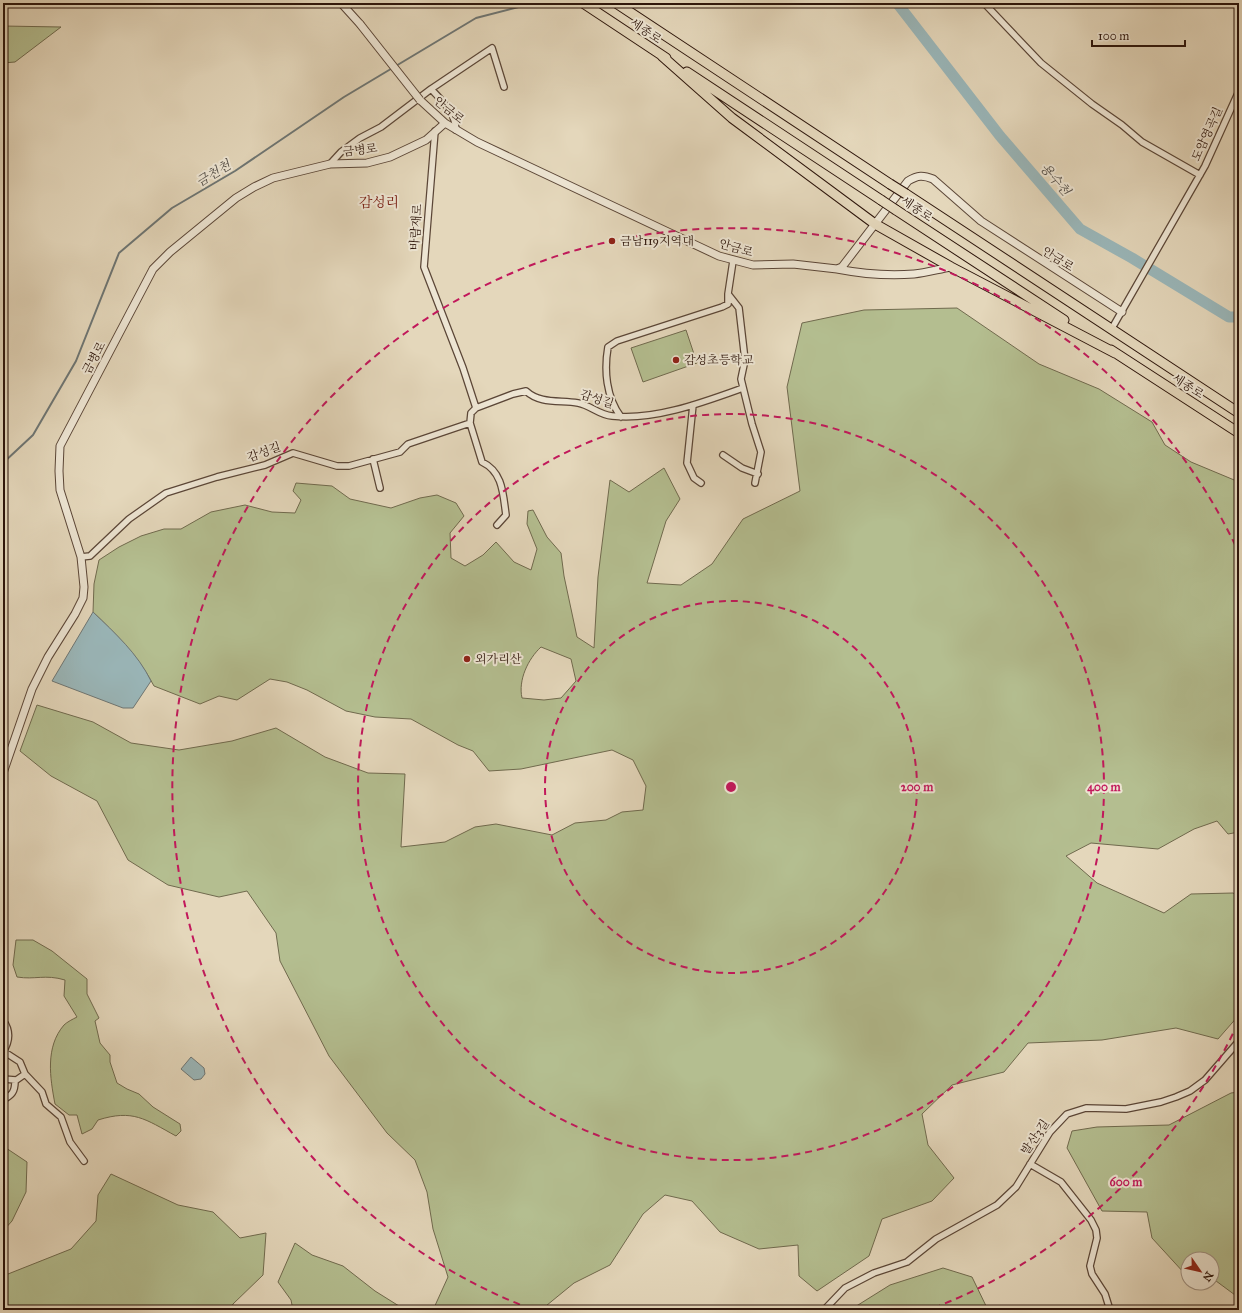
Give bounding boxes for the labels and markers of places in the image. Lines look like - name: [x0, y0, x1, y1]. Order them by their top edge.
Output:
- place label: 금남119지역대: [620, 234, 694, 248]
- marker: 금남119지역대: [607, 236, 617, 246]
- place label: 감성초등학교: [684, 353, 754, 367]
- marker: 감성초등학교: [671, 355, 681, 365]
- place label: 외가리산: [475, 652, 522, 666]
- marker: 외가리산: [462, 654, 472, 664]
- centre of rings: [724, 780, 738, 794]

